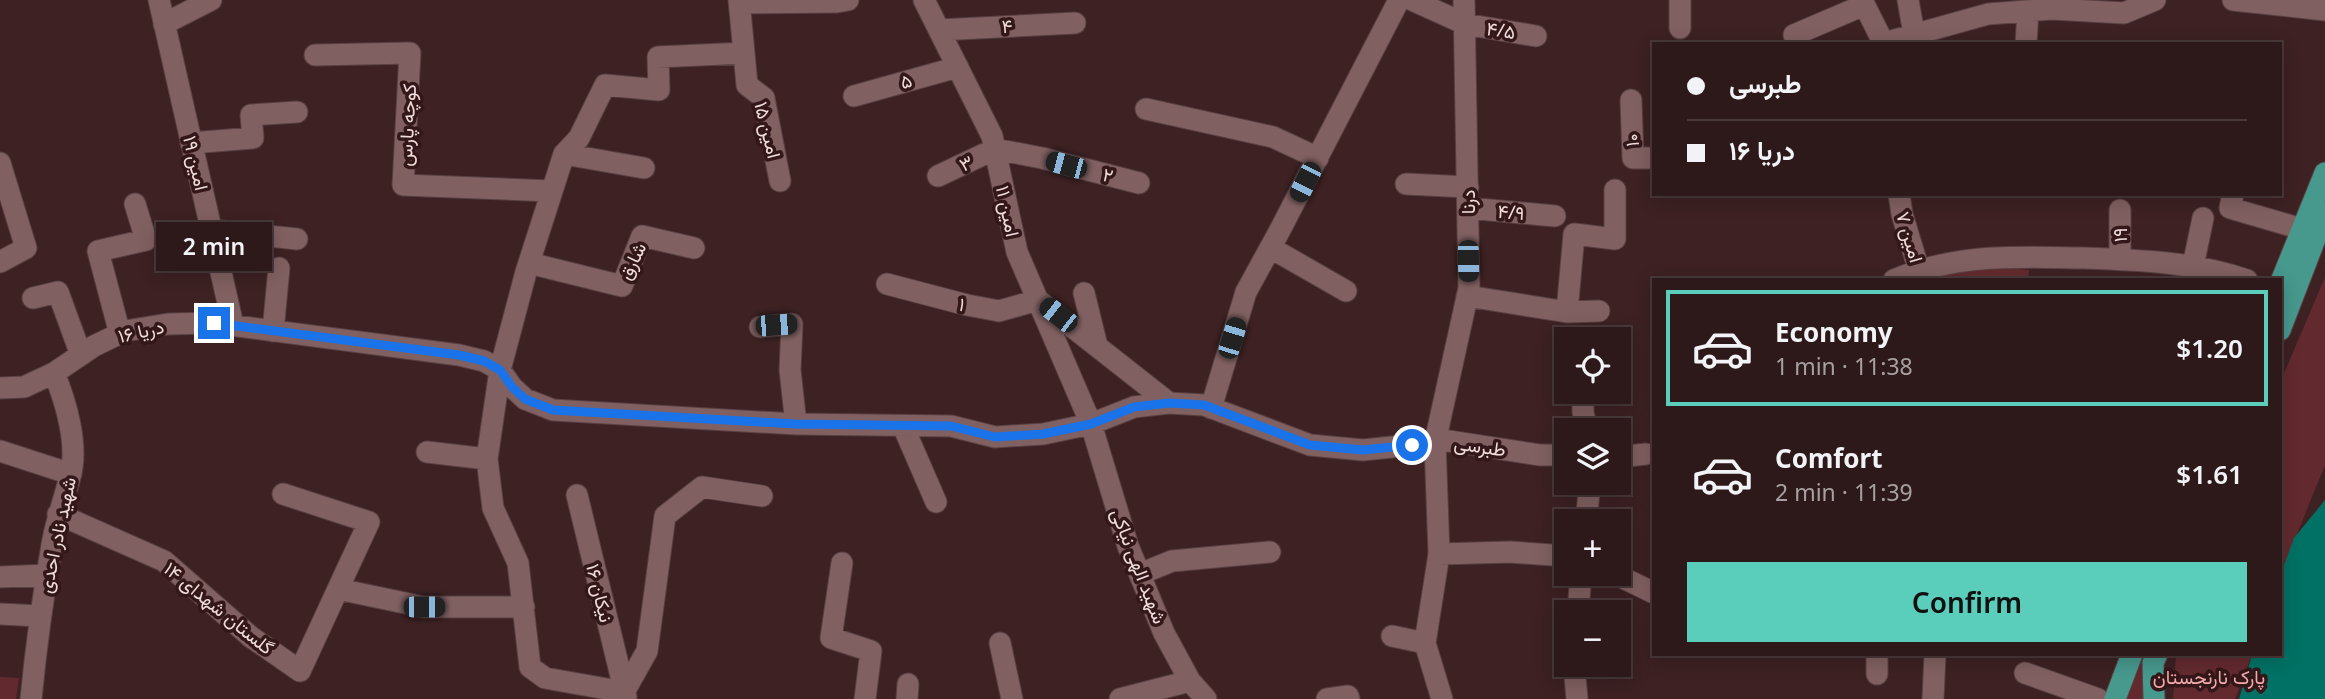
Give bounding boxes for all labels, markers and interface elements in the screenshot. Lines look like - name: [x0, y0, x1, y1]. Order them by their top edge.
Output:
- street label: ۴: [1001, 13, 1013, 39]
- street label: ۴/۵: [1485, 15, 1517, 45]
- text: طبرسی: [1729, 65, 1801, 101]
- street label: ۵: [897, 67, 915, 95]
- street label: کوچه پارس: [392, 83, 423, 167]
- street label: امین ۱۵: [748, 99, 788, 161]
- text: دریا ۱۶: [1729, 132, 1795, 168]
- street label: امین ۱۹: [177, 133, 215, 193]
- street label: ۱۰: [1619, 133, 1645, 147]
- street label: ۳: [955, 149, 977, 177]
- car: [1043, 149, 1090, 181]
- car: [1287, 159, 1324, 205]
- street label: ۲: [1100, 161, 1116, 189]
- street label: امین ۱۱: [990, 183, 1026, 239]
- street label: درنا: [1455, 190, 1481, 214]
- street label: ۴/۹: [1496, 198, 1526, 226]
- street label: امین ۷: [1890, 208, 1930, 266]
- callout: 2 min: [156, 222, 272, 270]
- street label: ۱۹: [2107, 228, 2133, 242]
- text: 2 min: [183, 230, 245, 262]
- street label: شارق: [612, 238, 652, 284]
- car: [1458, 240, 1479, 282]
- street label: ۱: [956, 291, 968, 317]
- car: [1035, 294, 1082, 336]
- route end: [198, 307, 230, 339]
- street label: دریا ۱۶: [116, 313, 166, 349]
- car: [755, 313, 798, 337]
- text: Economy: [1775, 314, 1893, 350]
- car: [1216, 315, 1249, 361]
- icon: car: [1691, 317, 1754, 380]
- map controls: [1554, 327, 1631, 677]
- button: locate: [1554, 327, 1631, 404]
- text: $1.20: [2176, 330, 2243, 366]
- text: 1 min · 11:38: [1775, 350, 1913, 382]
- button: layers: [1554, 418, 1631, 495]
- route start: [1396, 429, 1428, 461]
- street label: طبرسی: [1452, 429, 1508, 463]
- text: Comfort: [1775, 440, 1883, 476]
- icon: car: [1691, 443, 1754, 506]
- text: $1.61: [2176, 456, 2243, 492]
- street label: شهید نادر احدی: [32, 475, 82, 595]
- text: 2 min · 11:39: [1775, 476, 1913, 508]
- street label: شهید الهی نیاکی: [1105, 504, 1173, 628]
- button: +: [1554, 509, 1631, 586]
- street label: گلستان شهدای ۱۴: [159, 556, 279, 660]
- street label: نیکان ۱۶: [580, 561, 620, 625]
- button: Confirm: [1687, 562, 2247, 642]
- car: [404, 597, 446, 618]
- button: −: [1554, 600, 1631, 677]
- park label: پارک نارنجستان: [2153, 664, 2265, 691]

